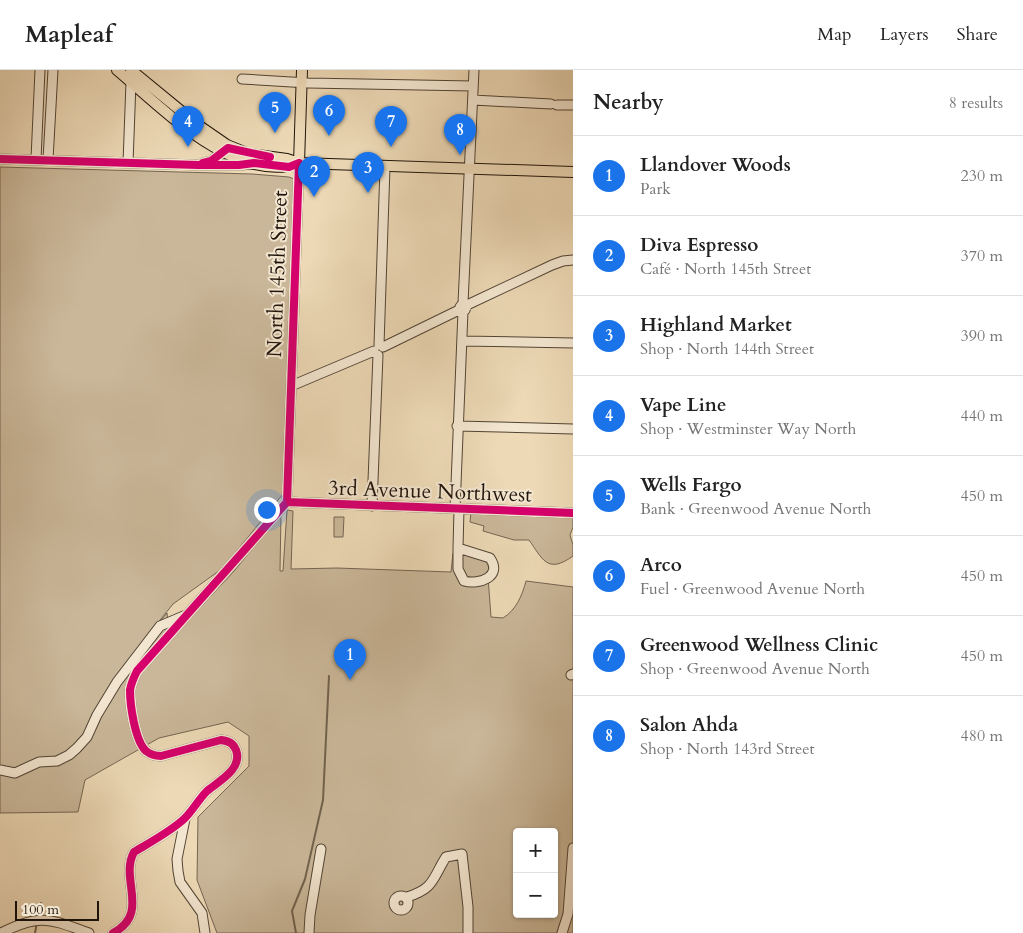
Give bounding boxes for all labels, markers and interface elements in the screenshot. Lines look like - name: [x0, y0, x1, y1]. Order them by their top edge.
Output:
- text: Mapleaf: [25, 18, 113, 51]
- text: Map: [817, 22, 852, 47]
- text: Layers: [880, 22, 929, 47]
- text: Share: [957, 22, 998, 47]
- text: Nearby: [593, 88, 664, 117]
- pin: 5: [259, 92, 291, 133]
- text: 8 results: [949, 92, 1003, 114]
- pin: 6: [313, 95, 345, 136]
- pin: 4: [172, 106, 204, 147]
- pin: 7: [375, 106, 407, 147]
- pin: 8: [444, 114, 476, 155]
- pin: 3: [352, 152, 384, 193]
- text: Llandover Woods: [640, 152, 791, 178]
- pin: 2: [298, 156, 330, 197]
- text: 1: [605, 165, 613, 187]
- text: 230 m: [961, 165, 1003, 187]
- text: Park: [640, 178, 671, 200]
- street label: North 145th Street: [260, 190, 295, 358]
- text: Diva Espresso: [640, 232, 758, 258]
- text: 2: [605, 245, 613, 267]
- text: 370 m: [961, 245, 1003, 267]
- text: Café · North 145th Street: [640, 258, 811, 280]
- text: Highland Market: [640, 312, 792, 338]
- text: 3: [605, 325, 613, 347]
- text: 390 m: [961, 325, 1003, 347]
- text: Shop · North 144th Street: [640, 338, 814, 360]
- text: Vape Line: [640, 392, 726, 418]
- text: 4: [605, 405, 613, 427]
- text: 440 m: [961, 405, 1003, 427]
- text: Shop · Westminster Way North: [640, 418, 856, 440]
- text: Wells Fargo: [640, 472, 742, 498]
- street label: 3rd Avenue Northwest: [327, 473, 533, 510]
- text: 5: [605, 485, 613, 507]
- text: 450 m: [961, 485, 1003, 507]
- your location: [254, 497, 280, 523]
- text: Bank · Greenwood Avenue North: [640, 498, 871, 520]
- text: Arco: [640, 552, 682, 578]
- text: 6: [605, 565, 613, 587]
- text: 450 m: [961, 565, 1003, 587]
- text: Fuel · Greenwood Avenue North: [640, 578, 865, 600]
- text: Greenwood Wellness Clinic: [640, 632, 878, 658]
- pin: 1: [334, 639, 366, 680]
- text: 7: [605, 645, 613, 667]
- text: 450 m: [961, 645, 1003, 667]
- text: Shop · Greenwood Avenue North: [640, 658, 870, 680]
- text: Salon Ahda: [640, 712, 738, 738]
- text: 8: [605, 725, 613, 747]
- text: 480 m: [961, 725, 1003, 747]
- text: Shop · North 143rd Street: [640, 738, 815, 760]
- map controls: [513, 828, 558, 918]
- button: +: [513, 828, 558, 873]
- button: −: [513, 873, 558, 918]
- scale bar: [15, 898, 99, 921]
- text: 100 m: [22, 900, 59, 919]

